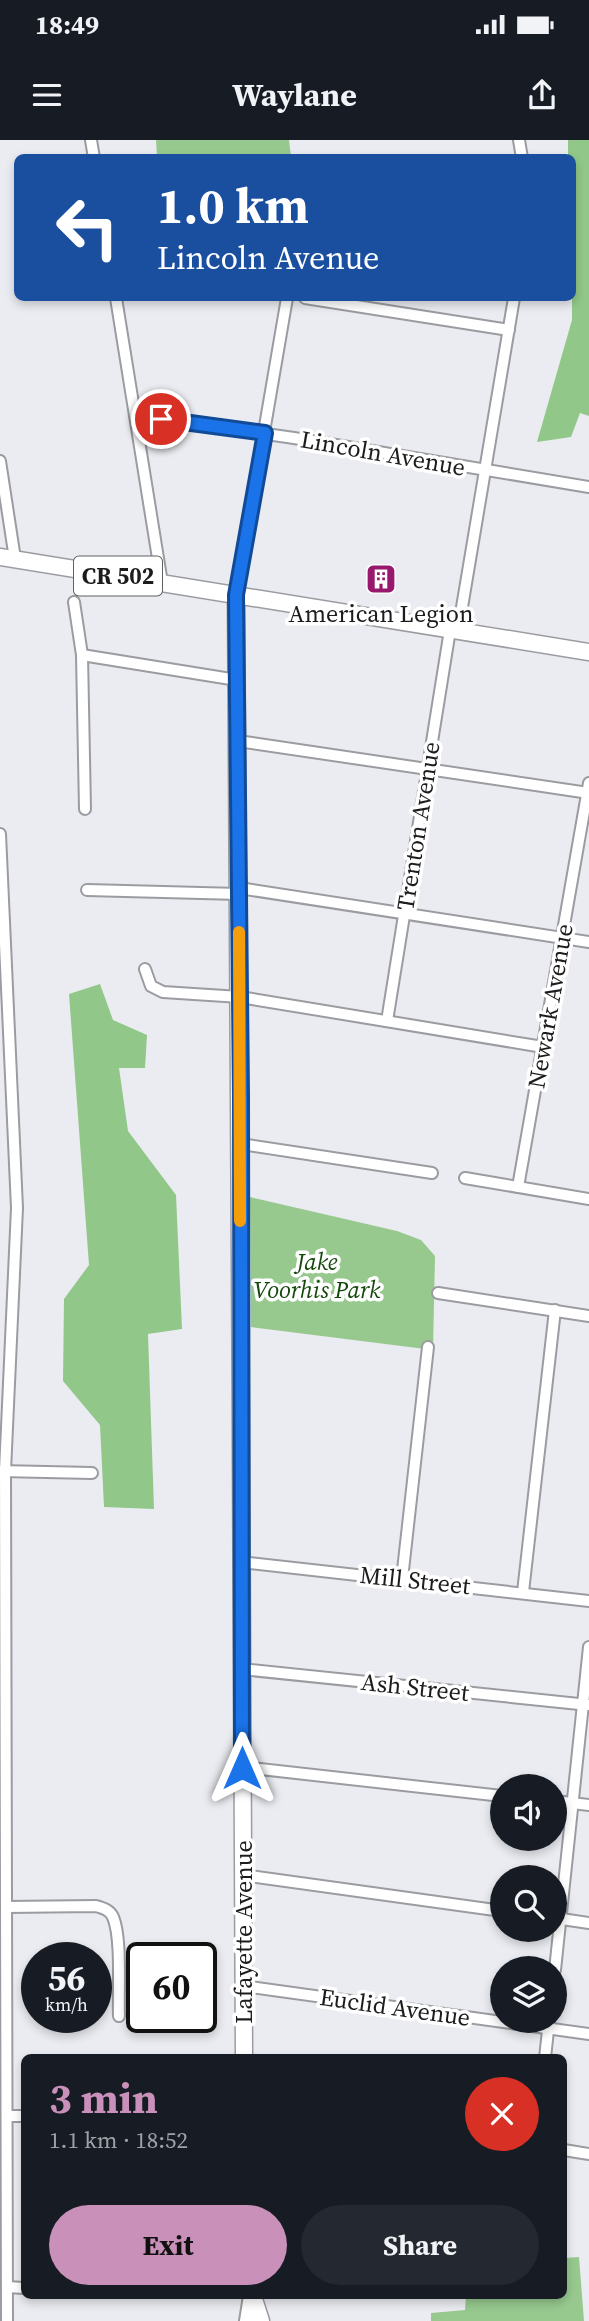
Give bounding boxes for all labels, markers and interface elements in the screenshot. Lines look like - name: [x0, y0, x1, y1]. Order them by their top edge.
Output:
- text: 18:49: [35, 7, 99, 43]
- text: Waylane: [232, 73, 357, 117]
- icon: menu: [28, 76, 66, 114]
- icon: share: [523, 76, 561, 114]
- text: 1.0 km: [157, 172, 309, 239]
- icon: left: [42, 182, 133, 273]
- text: Lincoln Avenue: [157, 236, 379, 280]
- pin: [131, 389, 191, 449]
- icon: arrive: [142, 400, 180, 438]
- street label: Lincoln Avenue: [298, 422, 468, 484]
- road number: CR 502: [74, 556, 162, 596]
- building icon: American Legion: [364, 562, 398, 596]
- place label: American Legion: [289, 597, 473, 630]
- street label: Trenton Avenue: [388, 739, 448, 913]
- street label: Newark Avenue: [519, 921, 581, 1091]
- park label: Jake Voorhis Park: [254, 1245, 381, 1306]
- street label: Mill Street: [358, 1558, 472, 1602]
- street label: Ash Street: [359, 1665, 471, 1709]
- position arrow: [205, 1731, 279, 1805]
- map controls: [490, 1774, 567, 2033]
- button: sound: [490, 1774, 567, 1851]
- street label: Lafayette Avenue: [227, 1840, 260, 2024]
- button: search: [490, 1865, 567, 1942]
- speed limit sign: 60: [126, 1942, 217, 2033]
- text: 56: [48, 1954, 85, 2002]
- button: layers: [490, 1956, 567, 2033]
- street label: Euclid Avenue: [318, 1980, 472, 2034]
- text: km/h: [45, 1992, 88, 2017]
- text: 3 min: [49, 2069, 158, 2127]
- button: close: [465, 2077, 539, 2151]
- text: 1.1 km · 18:52: [49, 2124, 188, 2156]
- button: Exit: [49, 2205, 287, 2285]
- button: Share: [301, 2205, 539, 2285]

